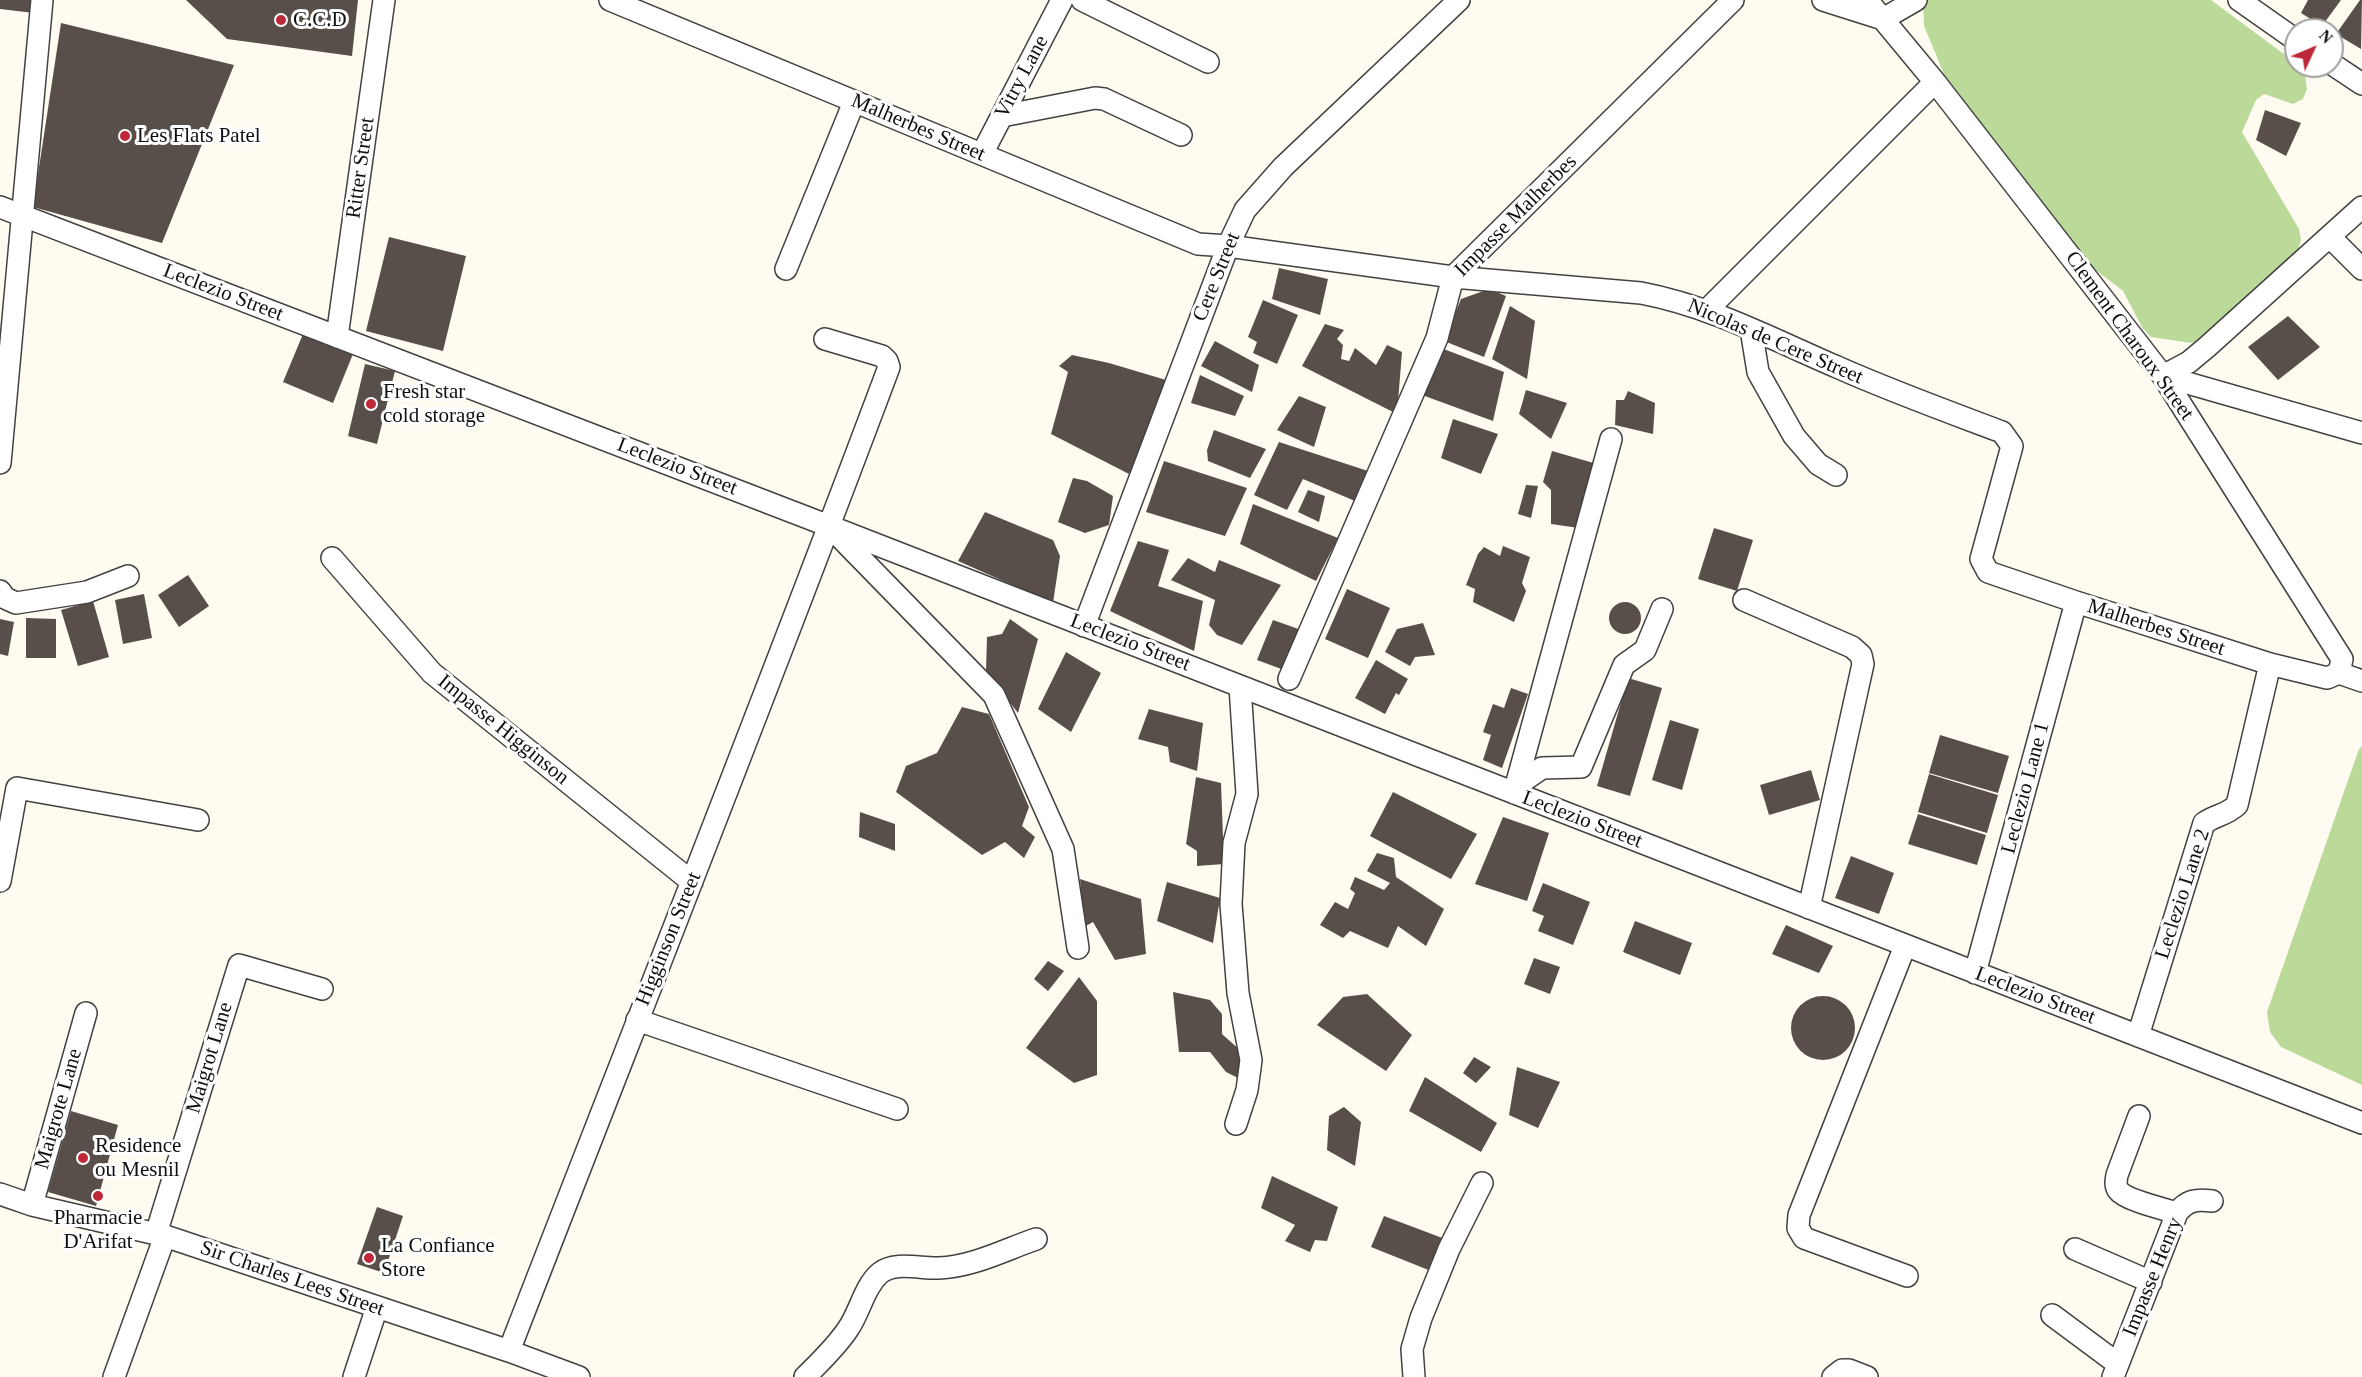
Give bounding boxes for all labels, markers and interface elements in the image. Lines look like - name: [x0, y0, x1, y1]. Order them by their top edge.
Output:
- place label: C.C.D: [293, 7, 347, 33]
- marker: C.C.D: [274, 13, 288, 27]
- north arrow: [2284, 18, 2344, 78]
- text: N: [2316, 26, 2336, 47]
- street label: Vitry Lane: [990, 31, 1054, 123]
- street label: Malherbes Street: [847, 88, 989, 168]
- street label: Ritter Street: [341, 116, 381, 220]
- place label: Les Flats Patel: [137, 123, 261, 149]
- marker: Les Flats Patel: [118, 129, 132, 143]
- street label: Impasse Malherbes: [1450, 150, 1582, 282]
- street label: Cere Street: [1188, 229, 1246, 325]
- street label: Clement Charoux Street: [2059, 246, 2199, 426]
- street label: Leclezio Street: [159, 259, 287, 327]
- street label: Nicolas de Cere Street: [1683, 294, 1867, 390]
- place label: Fresh star cold storage: [383, 379, 485, 429]
- marker: Fresh star cold storage: [364, 397, 378, 411]
- street label: Leclezio Street: [613, 433, 741, 501]
- street label: Malherbes Street: [2084, 594, 2228, 662]
- street label: Leclezio Street: [1066, 609, 1194, 677]
- street label: Impasse Higginson: [432, 669, 574, 791]
- street label: Leclezio Lane 1: [1996, 719, 2056, 857]
- street label: Leclezio Street: [1518, 786, 1646, 854]
- street label: Leclezio Lane 2: [2150, 826, 2216, 962]
- street label: Higginson Street: [631, 869, 707, 1009]
- street label: Leclezio Street: [1971, 962, 2099, 1030]
- street label: Maigrot Lane: [181, 999, 239, 1117]
- street label: Maigrote Lane: [30, 1046, 88, 1172]
- place label: Residence ou Mesnil: [95, 1133, 181, 1183]
- marker: Residence ou Mesnil: [76, 1151, 90, 1165]
- marker: Pharmacie D'Arifat: [91, 1189, 105, 1203]
- place label: Pharmacie D'Arifat: [54, 1205, 142, 1255]
- street label: Impasse Henry: [2118, 1214, 2188, 1340]
- place label: La Confiance Store: [381, 1233, 495, 1283]
- street label: Sir Charles Lees Street: [197, 1236, 387, 1322]
- marker: La Confiance Store: [362, 1251, 376, 1265]

